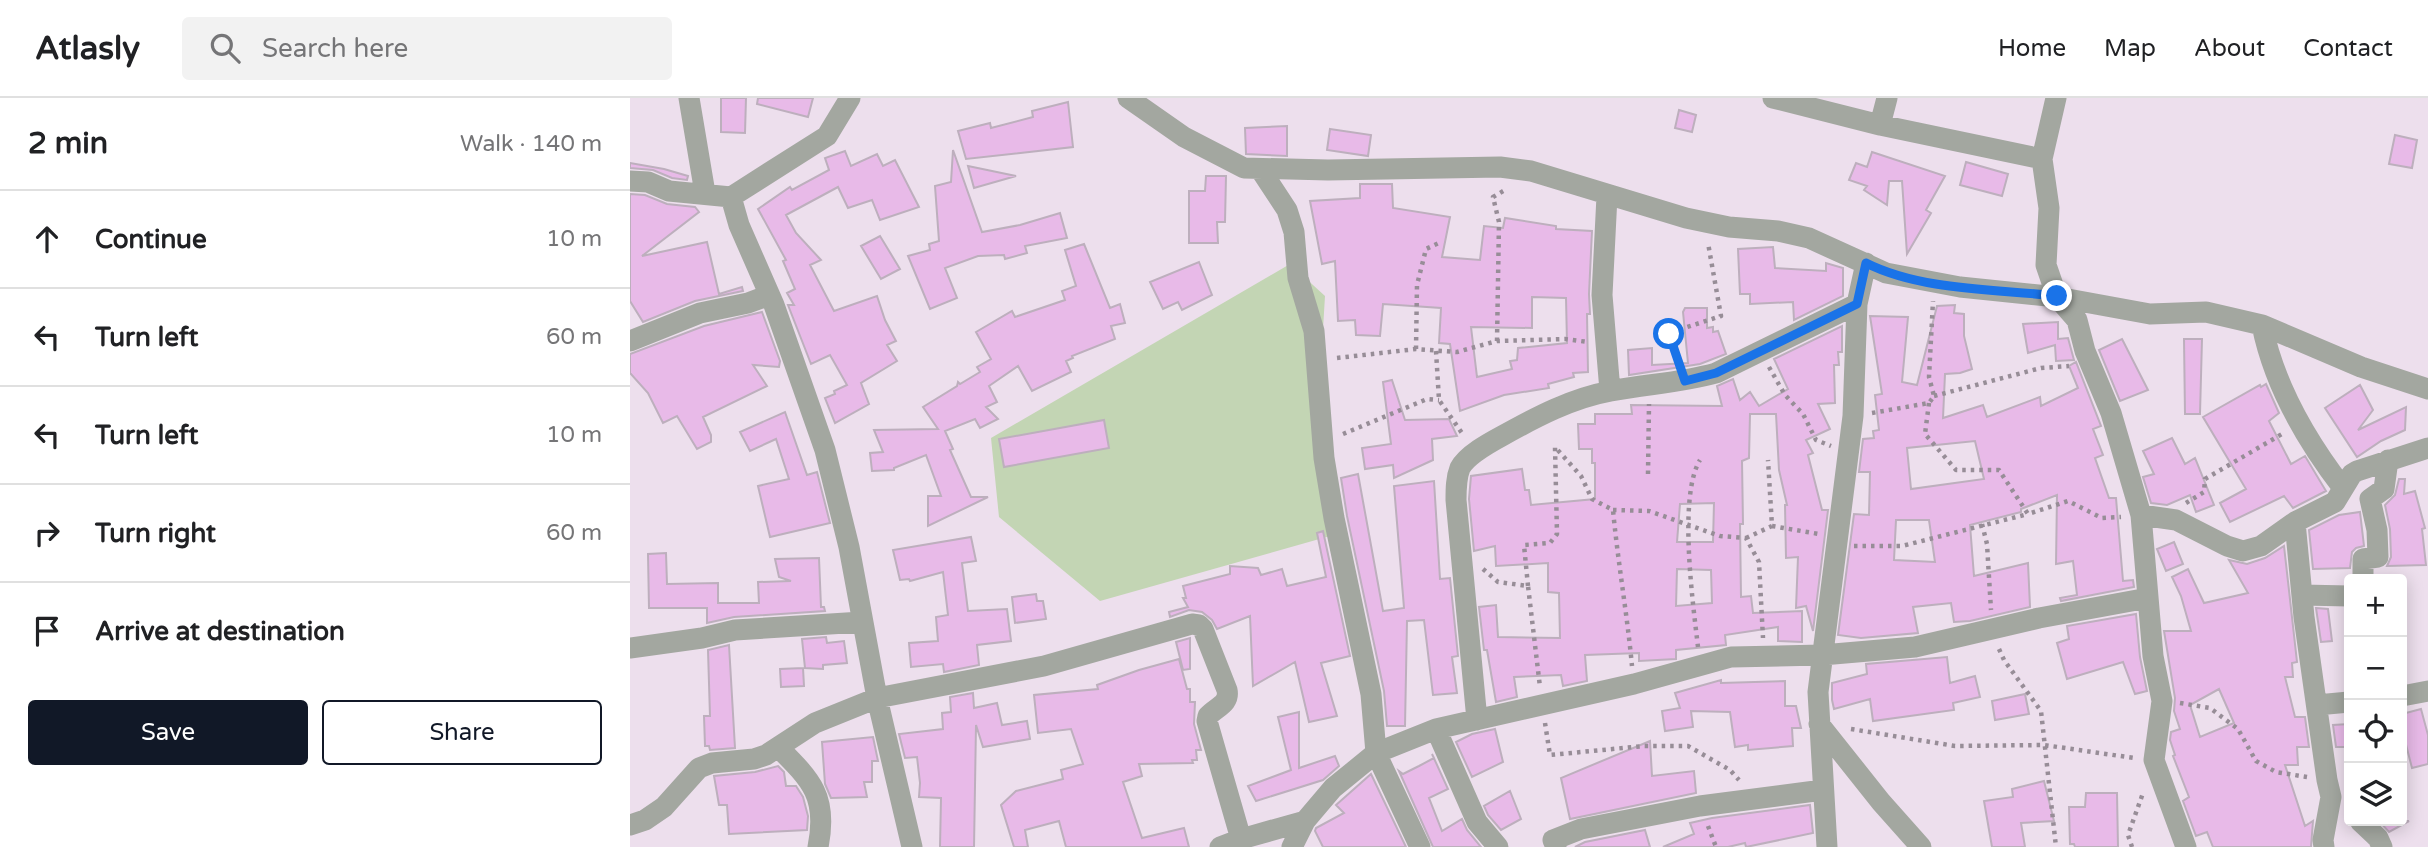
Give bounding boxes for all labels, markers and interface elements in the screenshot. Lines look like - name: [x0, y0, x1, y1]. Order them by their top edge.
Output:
- search box: [182, 17, 672, 80]
- text: Atlasly: [35, 29, 140, 68]
- icon: search: [206, 29, 244, 67]
- text: Search here: [262, 33, 408, 64]
- text: Home: [1998, 34, 2066, 63]
- text: Map: [2104, 34, 2156, 63]
- text: About: [2194, 34, 2265, 63]
- text: Contact: [2303, 34, 2393, 63]
- text: 2 min: [28, 125, 108, 162]
- text: Walk · 140 m: [460, 130, 602, 158]
- icon: ahead: [28, 220, 66, 258]
- text: Continue: [95, 224, 207, 255]
- text: 10 m: [546, 225, 602, 253]
- route end: [2041, 280, 2072, 311]
- icon: left: [28, 318, 66, 356]
- route start: [1653, 318, 1684, 349]
- text: Turn left: [95, 322, 198, 353]
- text: 60 m: [546, 323, 602, 351]
- icon: left: [28, 416, 66, 454]
- text: Turn left: [95, 420, 198, 451]
- text: 10 m: [546, 421, 602, 449]
- icon: right: [28, 514, 66, 552]
- text: Turn right: [95, 518, 216, 549]
- text: 60 m: [546, 519, 602, 547]
- map controls: [2344, 574, 2407, 826]
- button: +: [2344, 574, 2407, 637]
- icon: arrive: [28, 612, 66, 650]
- text: Arrive at destination: [95, 616, 345, 647]
- button: −: [2344, 637, 2407, 700]
- button: Save: [28, 700, 308, 765]
- button: Share: [322, 700, 602, 765]
- button: locate: [2344, 700, 2407, 763]
- button: layers: [2344, 763, 2407, 826]

